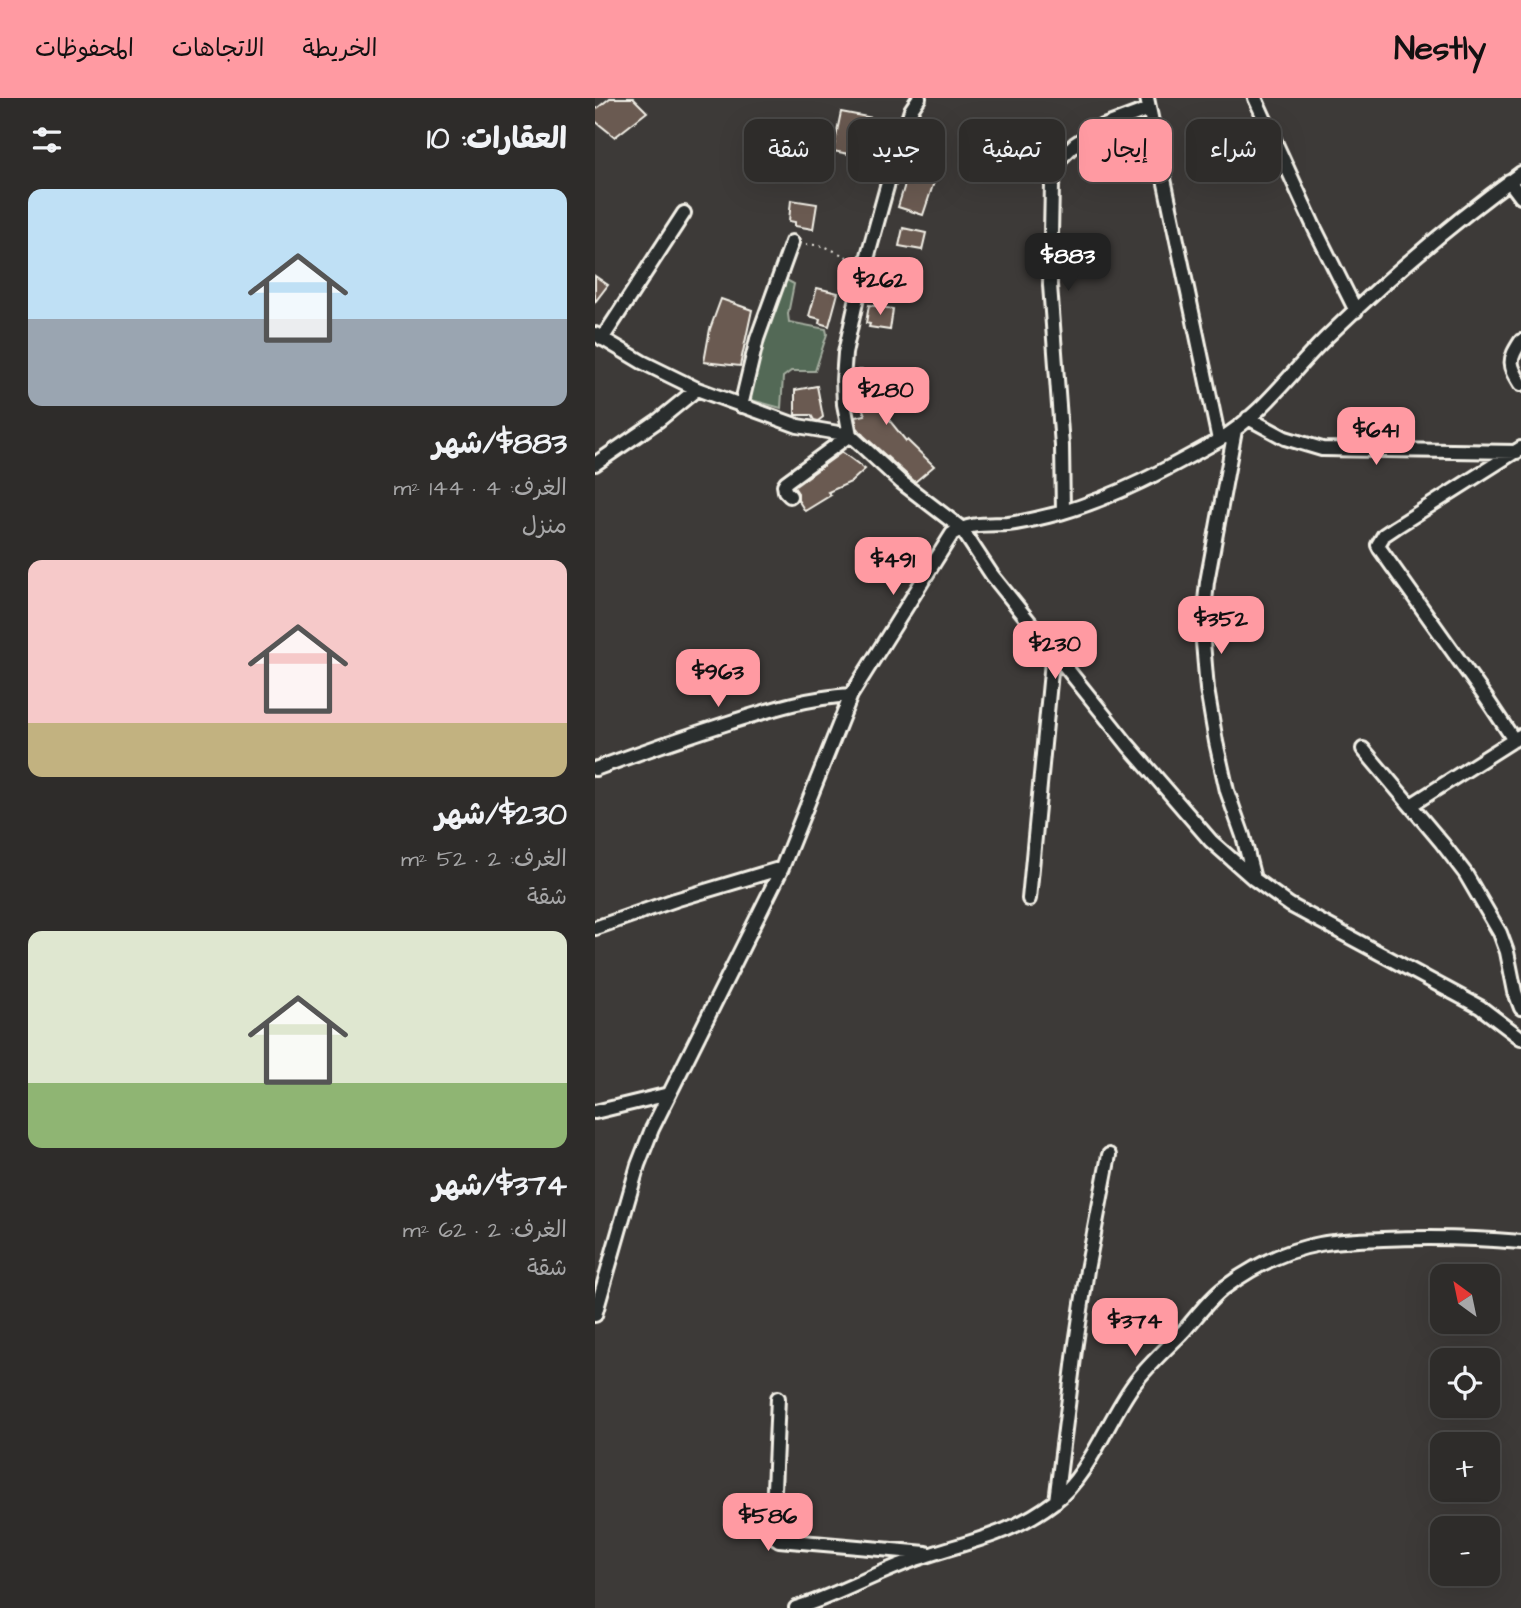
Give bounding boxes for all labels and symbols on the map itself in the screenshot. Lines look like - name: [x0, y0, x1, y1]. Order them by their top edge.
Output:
- pin: $883: [1027, 234, 1109, 293]
- pin: $262: [839, 258, 921, 317]
- pin: $280: [845, 368, 927, 427]
- pin: $641: [1335, 408, 1417, 467]
- pin: $491: [852, 538, 934, 597]
- pin: $352: [1180, 596, 1262, 656]
- pin: $230: [1014, 622, 1096, 681]
- pin: $963: [677, 650, 759, 709]
- north arrow: [1430, 1264, 1500, 1334]
- pin: $374: [1094, 1298, 1176, 1358]
- pin: $586: [727, 1494, 809, 1553]

